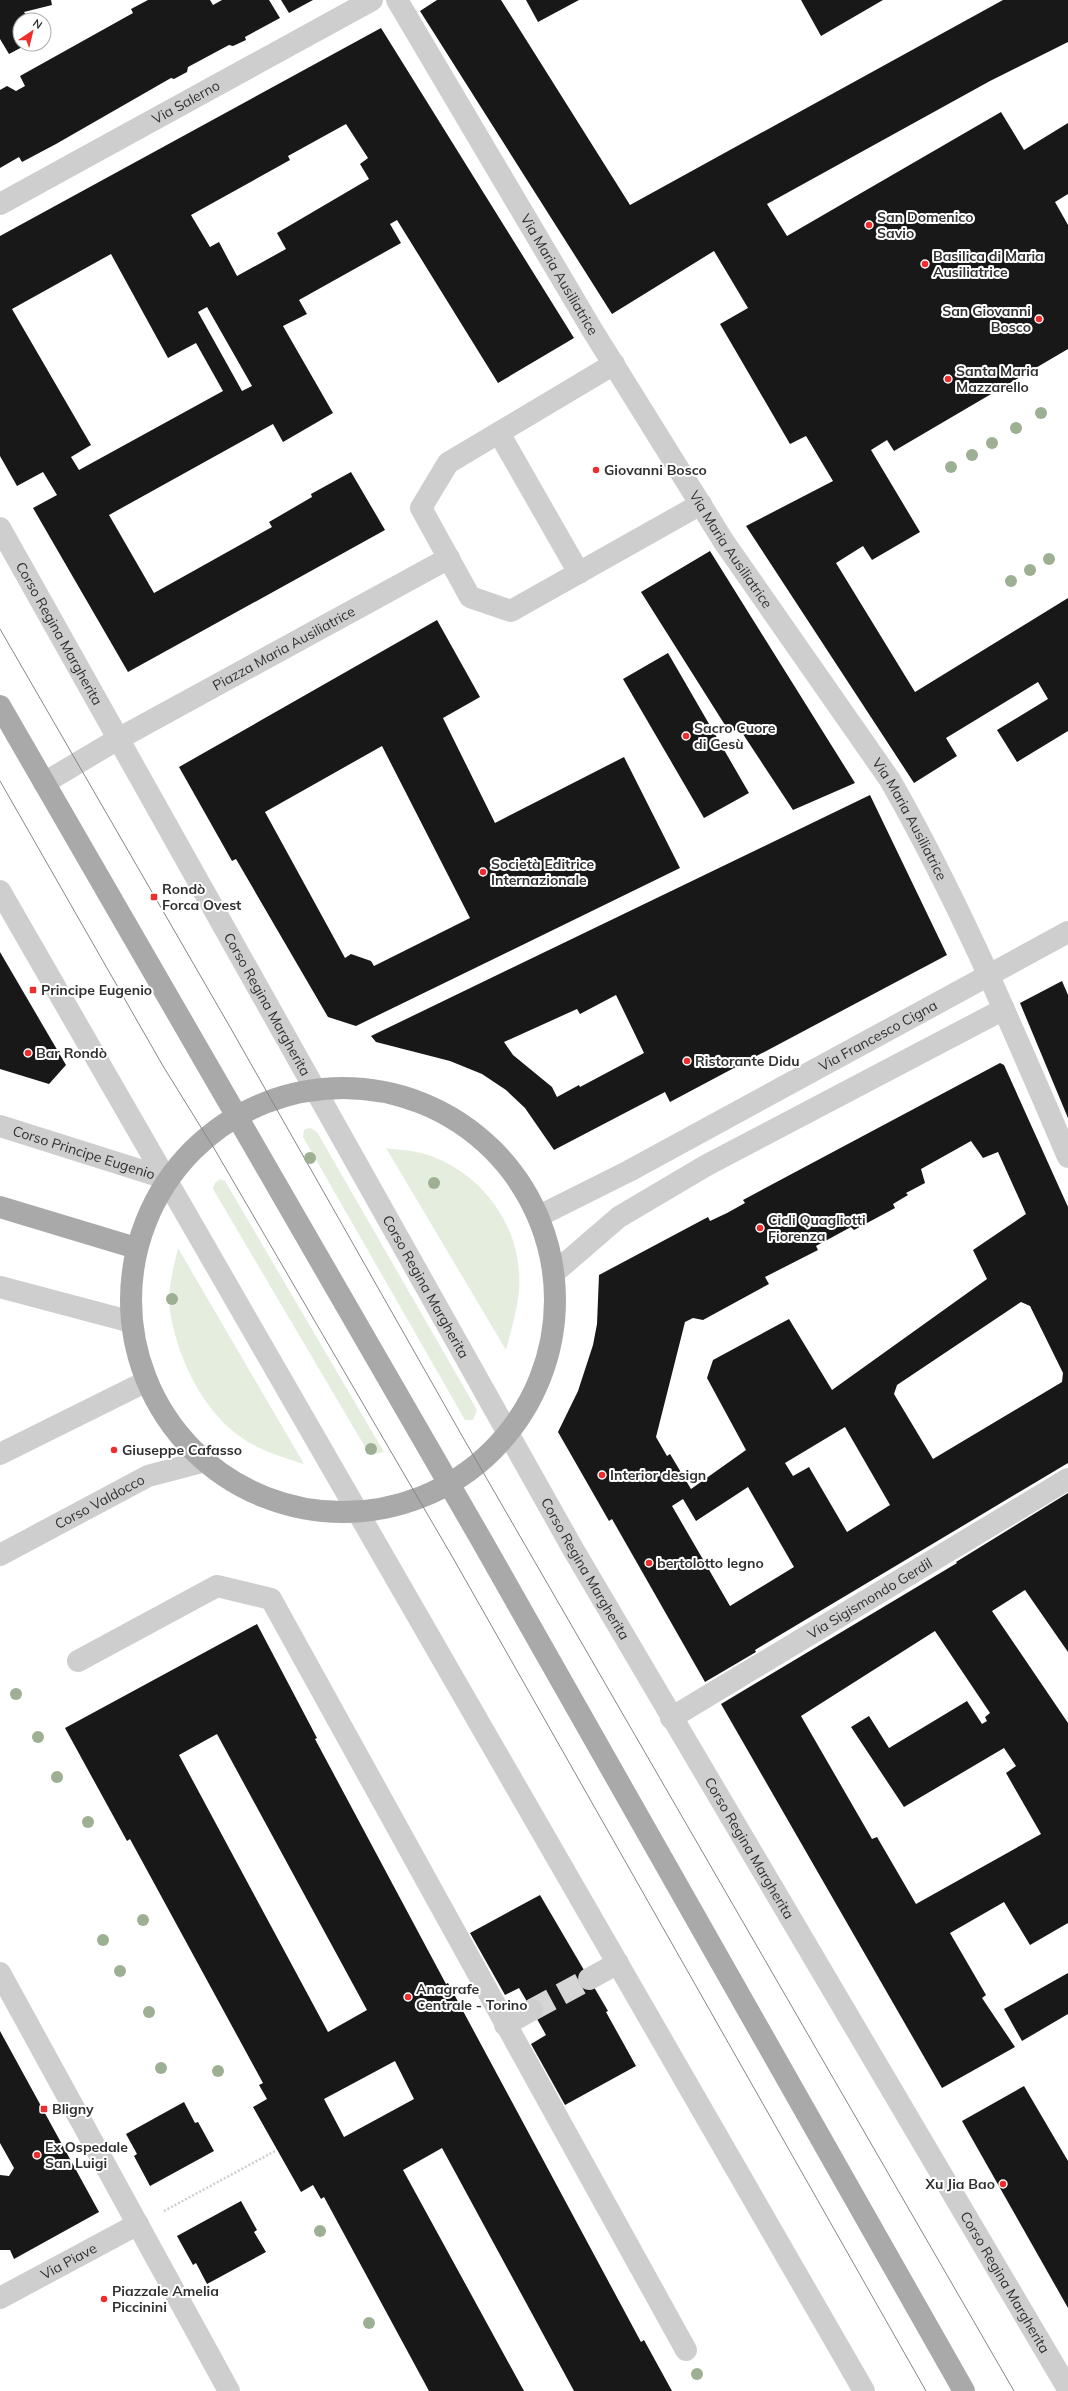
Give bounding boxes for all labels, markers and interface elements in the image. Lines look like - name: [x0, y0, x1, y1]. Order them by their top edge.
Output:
- north arrow: [12, 12, 52, 52]
- text: N: [30, 16, 45, 32]
- street label: Via Salerno: [149, 76, 223, 128]
- place label: San Domenico Savio: [877, 208, 974, 242]
- street label: Via Maria Ausiliatrice: [517, 211, 602, 338]
- marker: San Domenico Savio: [864, 220, 874, 230]
- place label: Basilica di Maria Ausiliatrice: [933, 247, 1044, 281]
- marker: Basilica di Maria Ausiliatrice: [920, 259, 930, 269]
- place label: San Giovanni Bosco: [942, 302, 1031, 336]
- marker: San Giovanni Bosco: [1034, 314, 1044, 324]
- place label: Santa Maria Mazzarello: [956, 362, 1039, 396]
- marker: Santa Maria Mazzarello: [943, 374, 953, 384]
- place label: Giovanni Bosco: [604, 461, 707, 479]
- marker: Giovanni Bosco: [591, 465, 601, 475]
- street label: Via Maria Ausiliatrice: [685, 487, 776, 612]
- street label: Corso Regina Margherita: [12, 559, 107, 708]
- street label: Piazza Maria Ausiliatrice: [209, 602, 358, 695]
- place label: Sacro Cuore di Gesù: [694, 719, 776, 753]
- marker: Sacro Cuore di Gesù: [681, 731, 691, 741]
- street label: Via Maria Ausiliatrice: [868, 754, 951, 883]
- place label: Società Editrice Internazionale: [491, 855, 594, 889]
- marker: Società Editrice Internazionale: [478, 867, 488, 877]
- place label: Rondò Forca Ovest: [162, 880, 242, 914]
- marker: Rondò Forca Ovest: [149, 892, 159, 902]
- street label: Corso Regina Margherita: [220, 929, 315, 1079]
- place label: Principe Eugenio: [41, 981, 152, 999]
- marker: Principe Eugenio: [28, 985, 38, 995]
- street label: Via Francesco Cigna: [815, 996, 940, 1075]
- place label: Bar Rondò: [36, 1044, 107, 1062]
- marker: Bar Rondò: [23, 1048, 33, 1058]
- place label: Ristorante Didu: [695, 1052, 800, 1070]
- marker: Ristorante Didu: [682, 1056, 692, 1066]
- street label: Corso Principe Eugenio: [11, 1122, 157, 1183]
- place label: Cicli Quagliotti Fiorenza: [768, 1211, 866, 1245]
- street label: Corso Regina Margherita: [378, 1212, 473, 1361]
- marker: Cicli Quagliotti Fiorenza: [755, 1223, 765, 1233]
- place label: Giuseppe Cafasso: [122, 1441, 242, 1459]
- marker: Giuseppe Cafasso: [109, 1445, 119, 1455]
- place label: Interior design: [610, 1466, 706, 1484]
- street label: Corso Valdocco: [52, 1470, 148, 1533]
- marker: Interior design: [597, 1470, 607, 1480]
- street label: Corso Regina Margherita: [537, 1494, 634, 1643]
- place label: bertolotto legno: [657, 1554, 764, 1572]
- street label: Via Sigismondo Gerdil: [804, 1554, 935, 1643]
- marker: bertolotto legno: [644, 1558, 654, 1568]
- street label: Corso Regina Margherita: [701, 1774, 798, 1922]
- place label: Anagrafe Centrale - Torino: [416, 1980, 528, 2014]
- marker: Anagrafe Centrale - Torino: [403, 1992, 413, 2002]
- place label: Bligny: [52, 2100, 94, 2118]
- marker: Bligny: [39, 2104, 49, 2114]
- place label: Ex Ospedale San Luigi: [45, 2138, 128, 2172]
- marker: Ex Ospedale San Luigi: [32, 2150, 42, 2160]
- place label: Xu Jia Bao: [925, 2175, 995, 2193]
- marker: Xu Jia Bao: [998, 2179, 1008, 2189]
- street label: Corso Regina Margherita: [956, 2208, 1054, 2356]
- street label: Via Piave: [38, 2239, 100, 2283]
- place label: Piazzale Amelia Piccinini: [112, 2282, 219, 2316]
- marker: Piazzale Amelia Piccinini: [99, 2294, 109, 2304]

